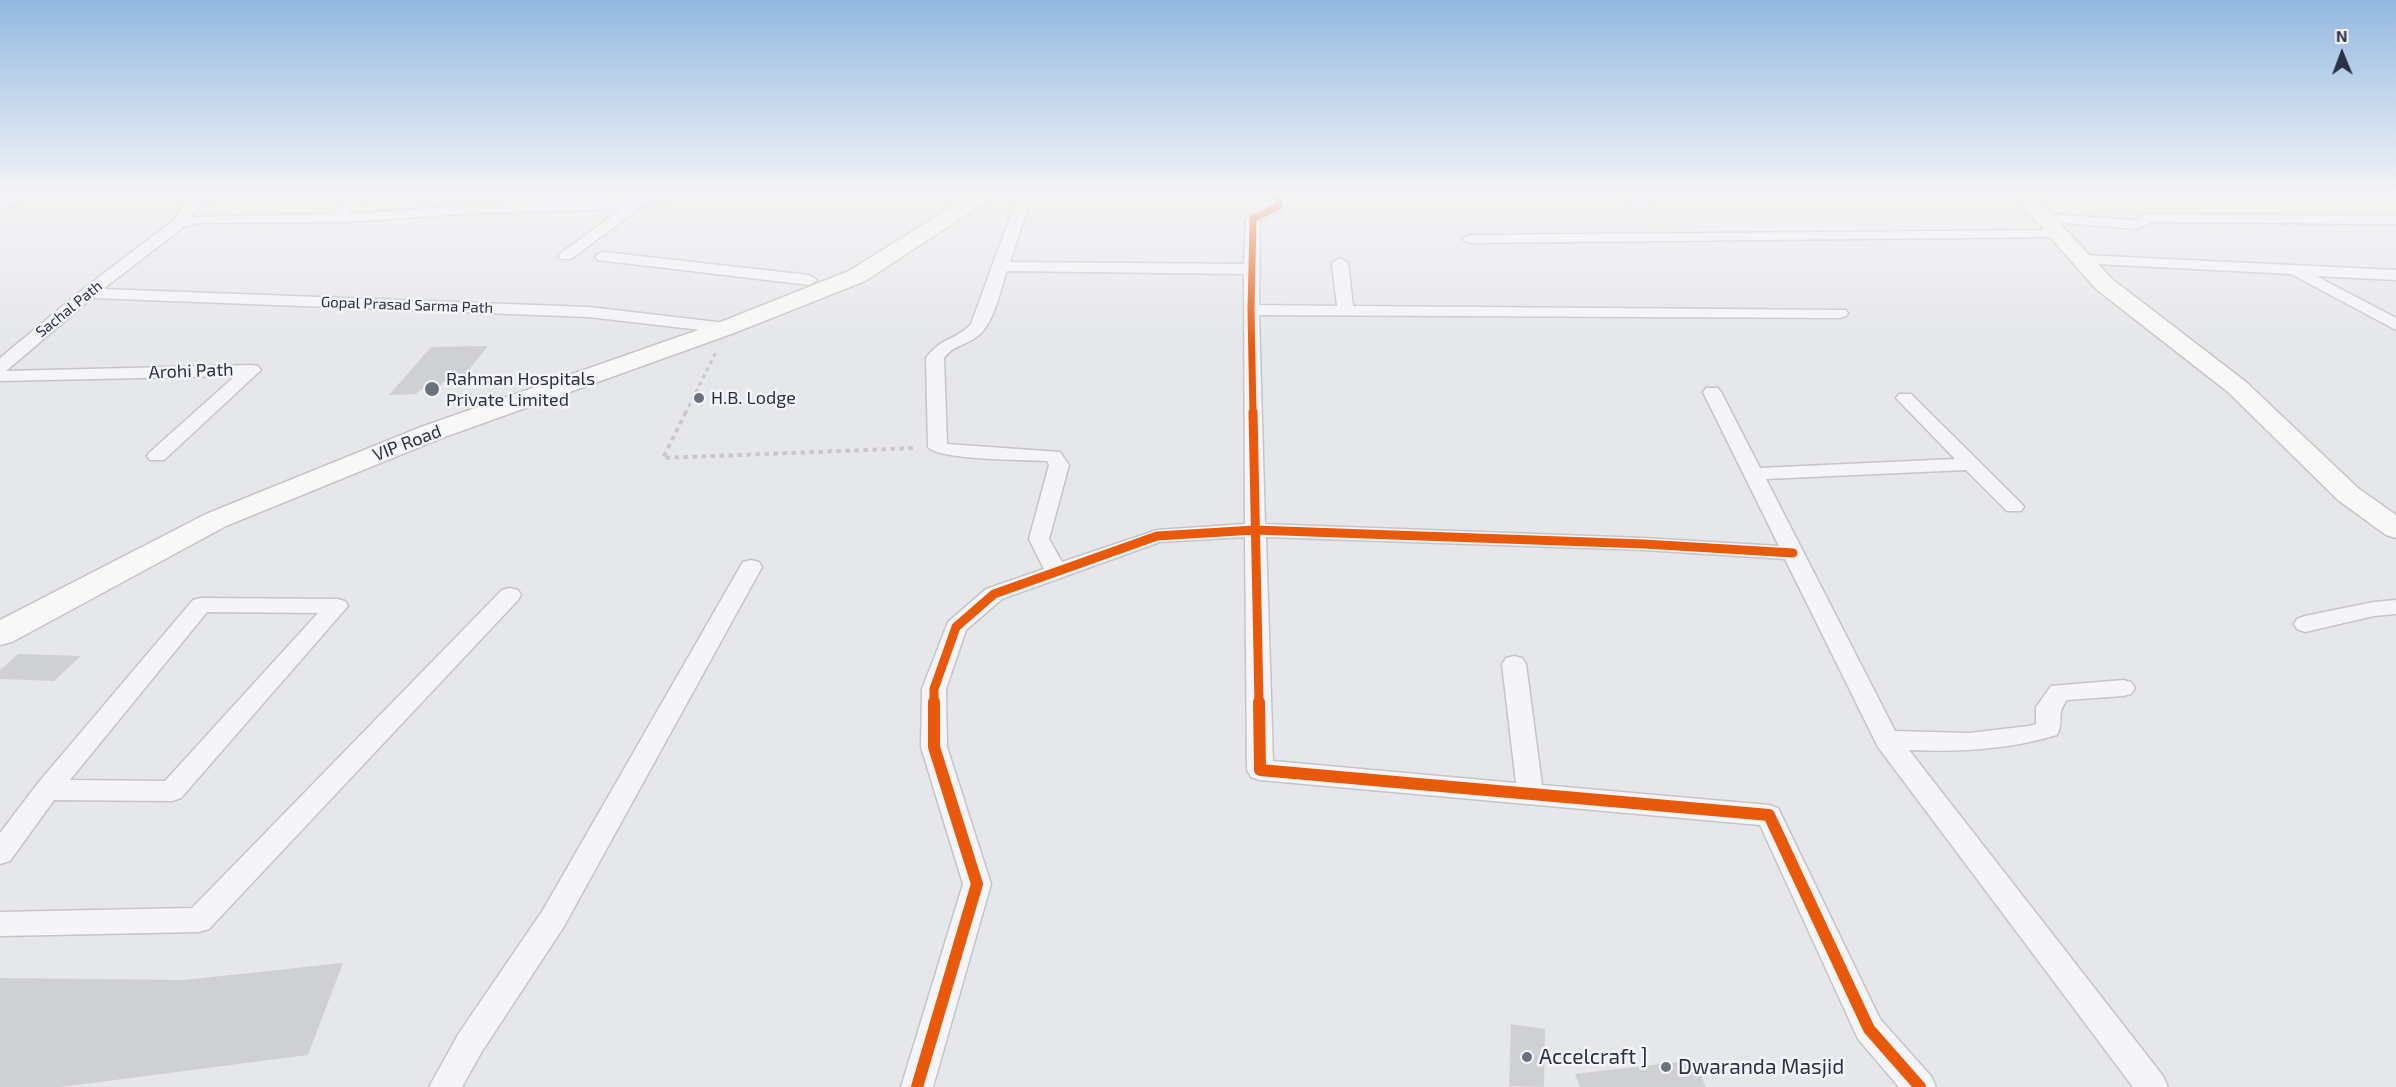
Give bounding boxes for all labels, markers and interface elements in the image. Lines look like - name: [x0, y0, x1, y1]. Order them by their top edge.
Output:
- north arrow: [2312, 24, 2372, 84]
- text: N: [2336, 26, 2348, 45]
- street label: Sachal Path: [32, 277, 106, 341]
- street label: Gopal Prasad Sarma Path: [321, 293, 493, 317]
- street label: Arohi Path: [148, 359, 234, 383]
- place label: Rahman Hospitals Private Limited: [446, 368, 595, 410]
- marker: Rahman Hospitals Private Limited: [423, 380, 441, 398]
- place label: H.B. Lodge: [711, 387, 796, 409]
- marker: H.B. Lodge: [692, 391, 706, 405]
- street label: VIP Road: [370, 420, 444, 466]
- place label: Accelcraft ]: [1539, 1044, 1648, 1070]
- marker: Accelcraft ]: [1520, 1050, 1534, 1064]
- place label: Dwaranda Masjid: [1678, 1054, 1844, 1080]
- marker: Dwaranda Masjid: [1659, 1060, 1673, 1074]

